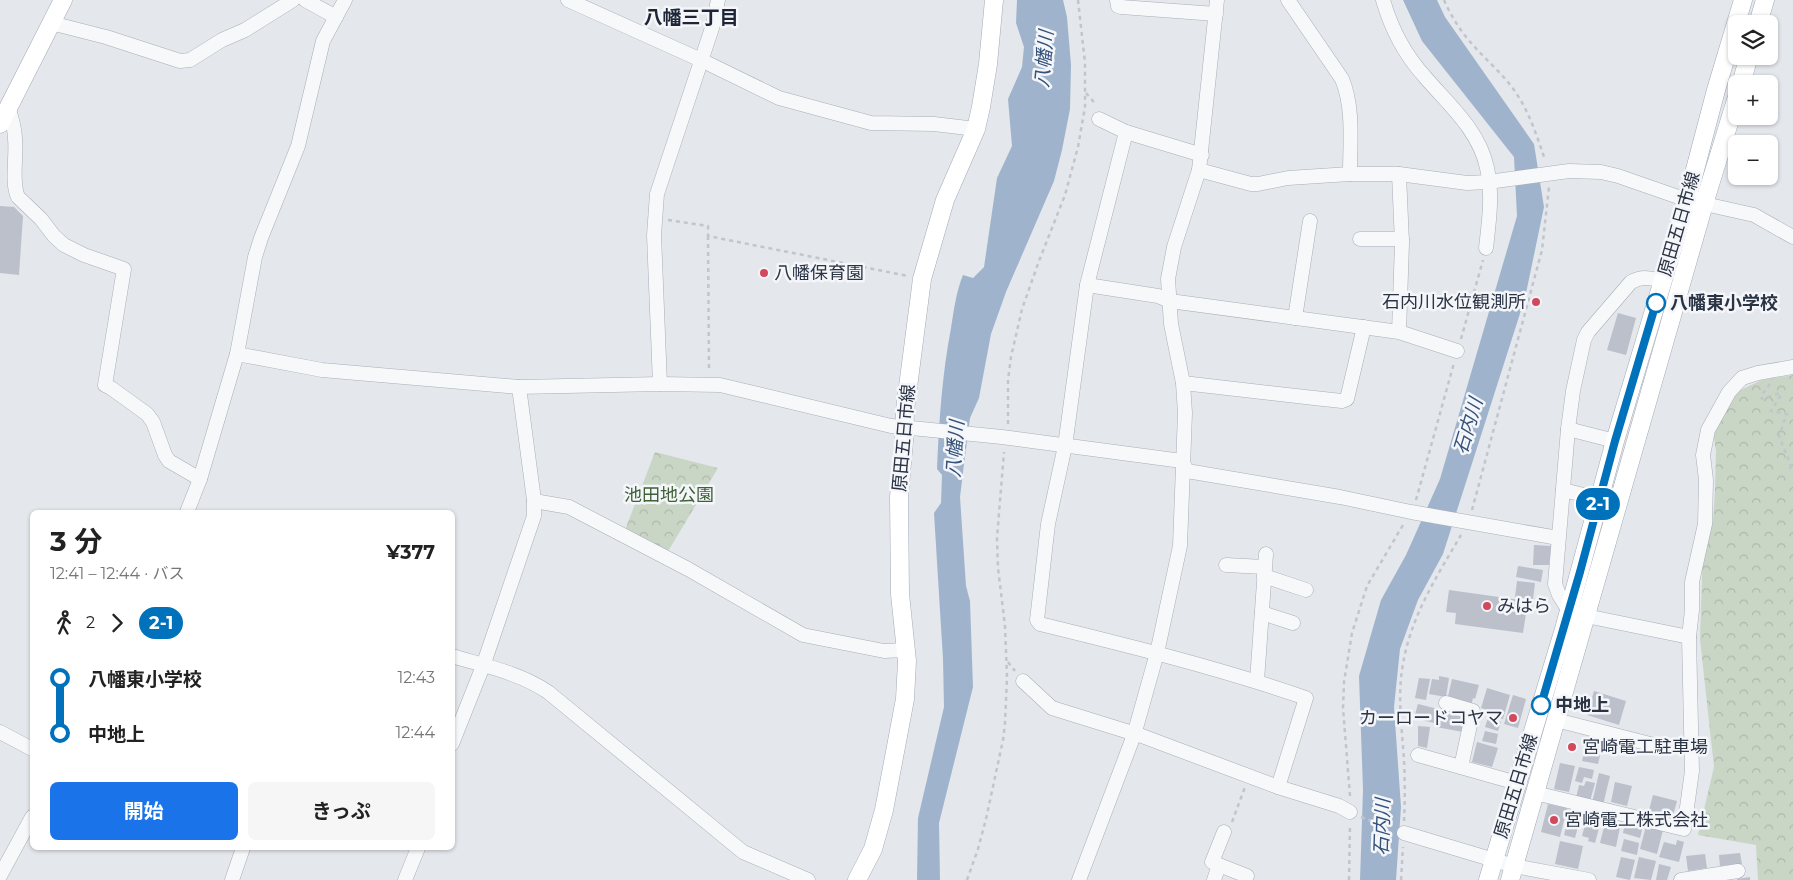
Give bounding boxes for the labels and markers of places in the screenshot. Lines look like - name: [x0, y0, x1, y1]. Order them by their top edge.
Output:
- place label: 八幡保育園: [774, 262, 864, 284]
- marker: 八幡保育園: [758, 267, 770, 279]
- place label: 石内川水位観測所: [1382, 291, 1526, 313]
- place label: 八幡東小学校: [1670, 292, 1778, 314]
- marker: 八幡東小学校: [1646, 293, 1666, 313]
- marker: 石内川水位観測所: [1530, 296, 1542, 308]
- place label: みはら: [1497, 595, 1551, 617]
- marker: みはら: [1481, 600, 1493, 612]
- place label: 中地上: [1555, 694, 1609, 716]
- marker: 中地上: [1531, 695, 1551, 715]
- place label: カーロードコヤマ: [1359, 707, 1503, 729]
- marker: カーロードコヤマ: [1507, 712, 1519, 724]
- place label: 宮崎電工駐車場: [1582, 736, 1708, 758]
- marker: 宮崎電工駐車場: [1566, 741, 1578, 753]
- place label: 宮崎電工株式会社: [1564, 809, 1708, 831]
- marker: 宮崎電工株式会社: [1548, 814, 1560, 826]

